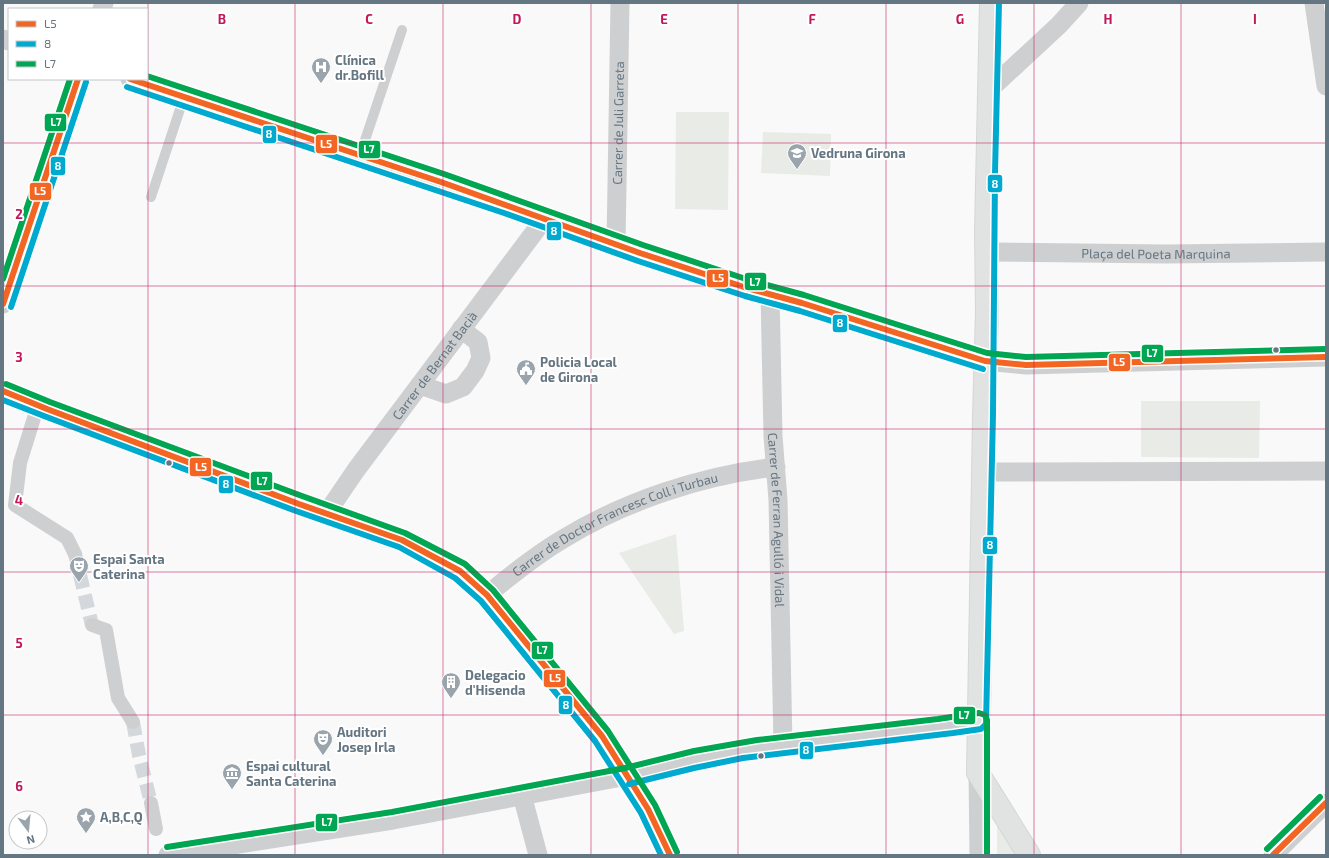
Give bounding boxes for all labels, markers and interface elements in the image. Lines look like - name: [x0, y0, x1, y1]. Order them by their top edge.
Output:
- legend: [8, 8, 148, 80]
- text: B: [218, 11, 226, 27]
- text: C: [365, 11, 373, 27]
- text: D: [513, 11, 522, 27]
- text: E: [660, 11, 668, 27]
- text: F: [808, 11, 816, 27]
- text: G: [956, 11, 964, 27]
- text: H: [1104, 11, 1113, 27]
- text: I: [1253, 11, 1257, 27]
- text: L5: [44, 16, 57, 30]
- text: 8: [44, 36, 51, 50]
- place label: Clínica dr.Bofill: [335, 52, 385, 83]
- text: L7: [44, 56, 56, 70]
- hospital icon: Clínica dr.Bofill: [310, 56, 332, 84]
- street label: Carrer de Juli Garreta: [609, 61, 627, 185]
- line badge: L7: [44, 113, 67, 132]
- text: L7: [50, 115, 62, 128]
- line badge: 8: [262, 125, 277, 144]
- text: 8: [266, 127, 273, 140]
- line badge: L5: [315, 134, 338, 154]
- text: L5: [320, 137, 332, 150]
- line badge: L7: [358, 140, 381, 159]
- text: L7: [363, 142, 375, 155]
- school or university icon: Vedruna Girona: [786, 142, 808, 170]
- place label: Vedruna Girona: [811, 145, 906, 161]
- line badge: 8: [50, 156, 66, 176]
- text: 8: [55, 159, 62, 172]
- line badge: 8: [987, 174, 1003, 193]
- text: 8: [992, 177, 999, 190]
- line badge: L5: [29, 182, 52, 201]
- text: L5: [34, 184, 46, 197]
- text: 2: [15, 206, 23, 222]
- line badge: 8: [546, 221, 562, 241]
- text: 8: [551, 224, 558, 237]
- street label: Plaça del Poeta Marquina: [1081, 245, 1231, 262]
- line badge: L5: [706, 269, 729, 288]
- text: L5: [712, 271, 724, 284]
- line badge: L7: [744, 272, 767, 291]
- text: L7: [749, 275, 761, 288]
- street label: Carrer de Bernat Bacià: [389, 308, 480, 423]
- line badge: 8: [832, 314, 848, 333]
- text: 8: [837, 316, 844, 329]
- line badge: L7: [1141, 344, 1164, 363]
- unlabelled marker: [1271, 345, 1281, 355]
- text: L7: [1146, 346, 1158, 359]
- text: 3: [15, 349, 23, 365]
- line badge: L5: [1108, 353, 1131, 372]
- place label: Policia Local de Girona: [540, 354, 618, 385]
- text: L5: [1113, 355, 1125, 368]
- public building icon: Policia Local de Girona: [515, 358, 537, 386]
- street label: Carrer de Ferran Agulló i Vidal: [765, 432, 788, 607]
- line badge: L5: [189, 457, 212, 477]
- unlabelled marker: [164, 458, 174, 468]
- text: L5: [195, 460, 207, 473]
- street label: Carrer de Doctor Francesc Coll i Turbau: [509, 469, 719, 580]
- line badge: L7: [250, 471, 273, 491]
- text: L7: [256, 474, 268, 487]
- line badge: 8: [218, 475, 234, 494]
- text: 8: [223, 477, 230, 490]
- text: 4: [15, 492, 23, 508]
- line badge: 8: [982, 536, 998, 555]
- text: 8: [987, 538, 994, 551]
- place label: Espai Santa Caterina: [93, 551, 165, 582]
- theatre icon: Espai Santa Caterina: [68, 555, 90, 583]
- text: 5: [15, 635, 23, 651]
- line badge: L7: [531, 641, 554, 660]
- text: L7: [536, 643, 548, 656]
- place label: Delegacio d'Hisenda: [465, 667, 526, 698]
- line badge: L5: [543, 669, 566, 688]
- building icon: Delegacio d'Hisenda: [440, 671, 462, 699]
- text: L5: [549, 671, 561, 684]
- line badge: 8: [558, 695, 573, 715]
- text: 8: [563, 698, 570, 711]
- line badge: L7: [953, 706, 976, 725]
- text: L7: [958, 708, 970, 721]
- place label: Auditori Josep Irla: [337, 724, 395, 755]
- theatre icon: Auditori Josep Irla: [312, 728, 334, 756]
- line badge: 8: [799, 741, 814, 760]
- text: 8: [803, 743, 810, 756]
- unlabelled marker: [756, 751, 766, 761]
- place label: Espai cultural Santa Caterina: [246, 758, 336, 789]
- museum icon: Espai cultural Santa Caterina: [221, 762, 243, 790]
- text: 6: [15, 778, 23, 794]
- place icon: A,B,C,Q: [75, 806, 97, 834]
- place label: A,B,C,Q: [100, 809, 143, 826]
- north arrow: [8, 810, 48, 850]
- line badge: L7: [315, 813, 338, 832]
- text: L7: [321, 815, 333, 828]
- text: N: [25, 833, 37, 847]

